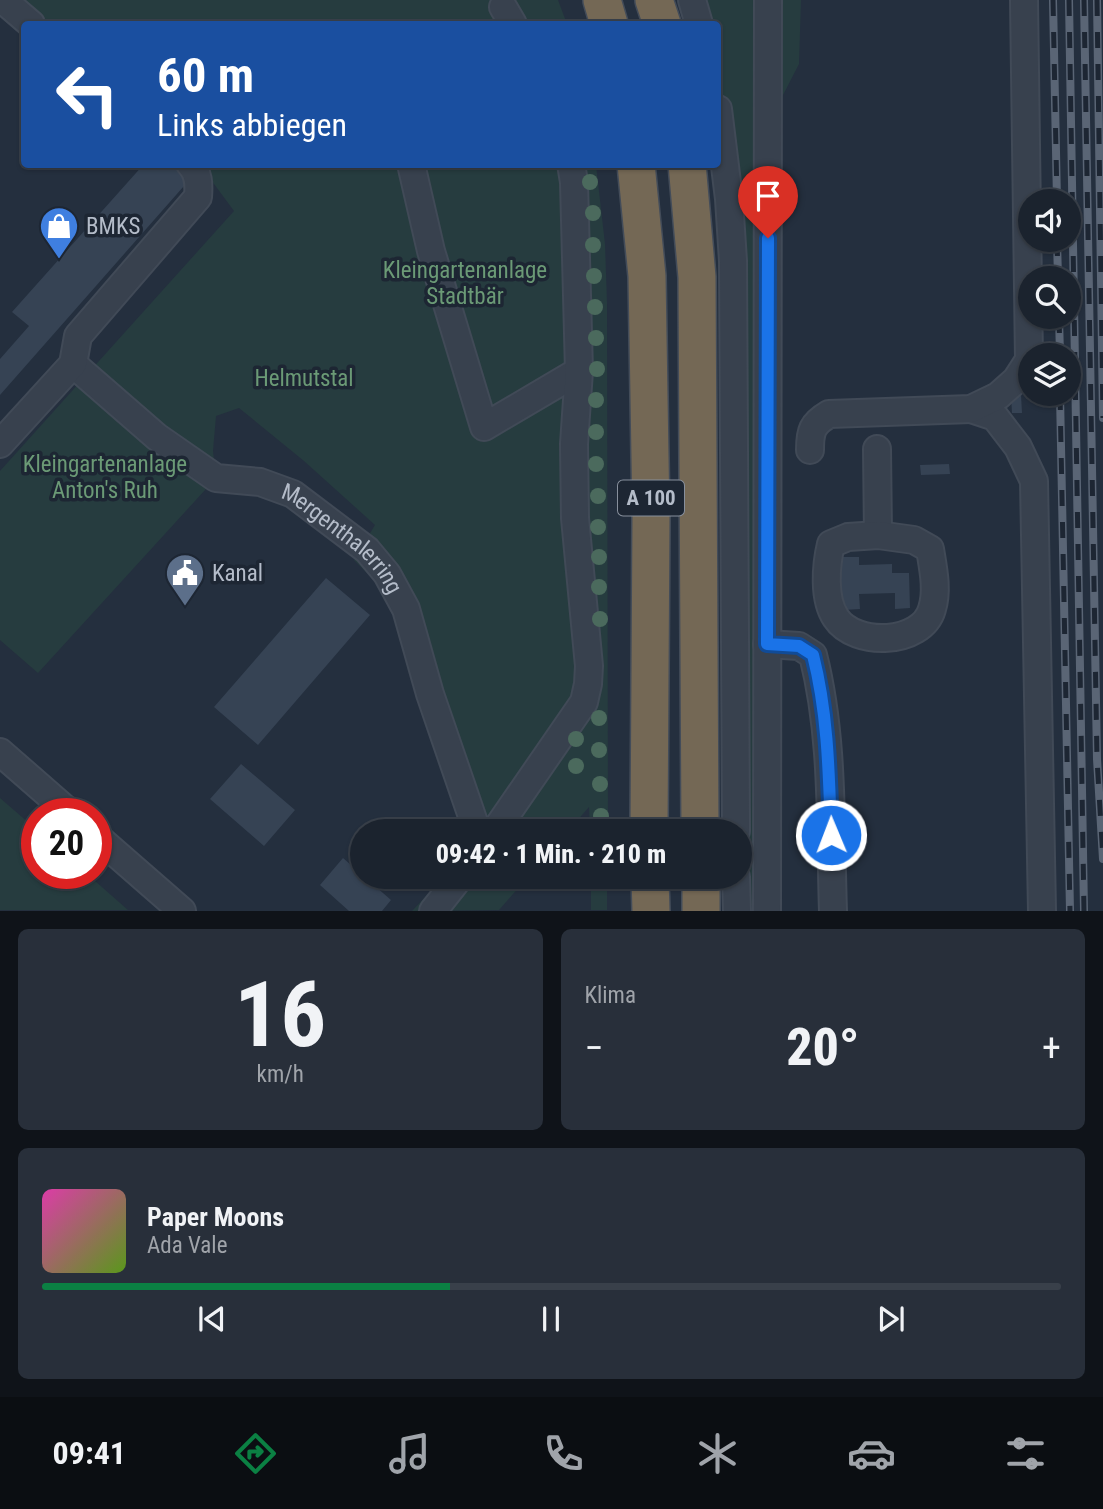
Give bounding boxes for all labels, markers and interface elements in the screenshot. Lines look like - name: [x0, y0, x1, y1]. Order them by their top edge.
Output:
- text: 60 m: [157, 47, 254, 104]
- icon: left: [42, 49, 133, 140]
- text: Links abbiegen: [157, 106, 347, 144]
- pin: [738, 166, 798, 238]
- icon: arrive: [749, 177, 787, 215]
- map controls: [1018, 189, 1081, 406]
- button: sound: [1018, 189, 1081, 252]
- shop icon: BMKS: [38, 205, 80, 260]
- place label: BMKS: [86, 213, 140, 240]
- park label: Kleingartenanlage Stadtbär: [383, 257, 547, 310]
- button: search: [1018, 266, 1081, 329]
- button: layers: [1018, 343, 1081, 406]
- park label: Helmutstal: [254, 365, 354, 392]
- park label: Kleingartenanlage Anton's Ruh: [23, 451, 187, 504]
- street label: Mergenthalerring: [278, 478, 408, 598]
- road number: A 100: [618, 480, 684, 516]
- public building icon: Kanal: [164, 552, 206, 607]
- place label: Kanal: [212, 560, 263, 587]
- speed limit sign: 20: [21, 798, 112, 889]
- position arrow: [794, 798, 868, 872]
- text: 09:42 · 1 Min. · 210 m: [436, 839, 666, 869]
- text: 16: [234, 962, 326, 1068]
- text: Klima: [585, 982, 636, 1009]
- text: 20°: [786, 1017, 859, 1078]
- text: −: [585, 1026, 604, 1070]
- text: +: [1042, 1026, 1061, 1070]
- text: km/h: [257, 1061, 304, 1088]
- text: Paper Moons: [147, 1202, 284, 1232]
- text: Ada Vale: [147, 1232, 227, 1259]
- icon: previous: [193, 1300, 231, 1338]
- icon: pause: [532, 1300, 570, 1338]
- icon: next: [872, 1300, 910, 1338]
- icon: directions: [231, 1429, 280, 1478]
- icon: music: [385, 1429, 434, 1478]
- icon: phone: [539, 1429, 588, 1478]
- icon: climate: [693, 1429, 742, 1478]
- icon: car: [847, 1429, 896, 1478]
- icon: filters: [1001, 1429, 1050, 1478]
- text: 09:41: [53, 1434, 126, 1472]

